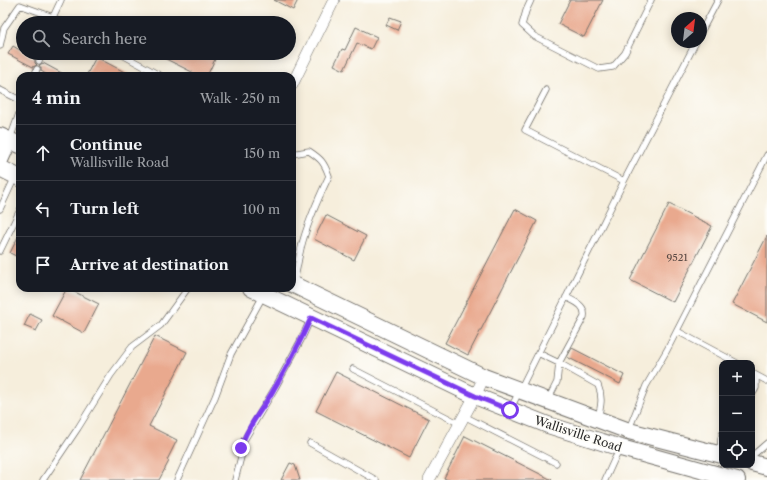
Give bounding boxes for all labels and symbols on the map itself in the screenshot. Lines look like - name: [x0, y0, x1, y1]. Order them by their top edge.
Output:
- north arrow: [671, 12, 707, 48]
- house number: 9521: [666, 251, 688, 264]
- route start: [501, 401, 519, 419]
- street label: Wallisville Road: [532, 412, 624, 455]
- route end: [232, 439, 250, 457]

